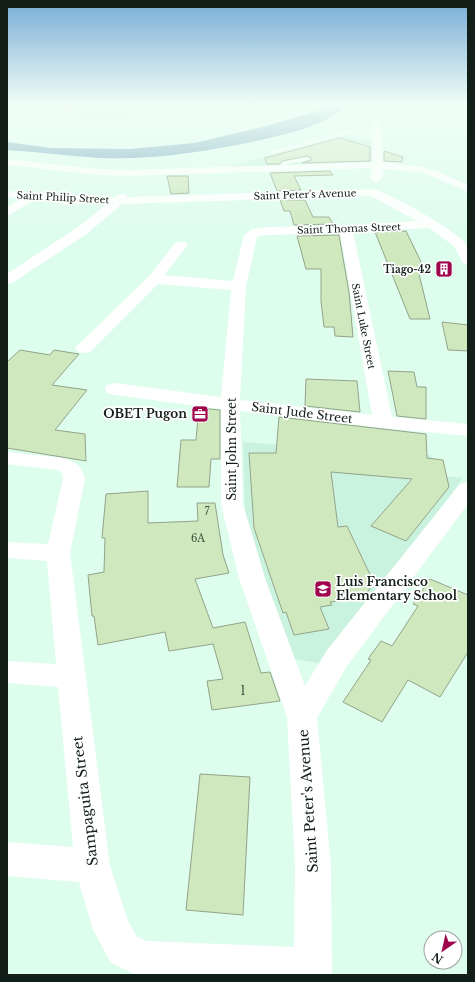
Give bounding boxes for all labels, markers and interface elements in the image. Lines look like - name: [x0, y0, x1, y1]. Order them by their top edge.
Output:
- street label: Saint Peter's Avenue: [254, 186, 357, 203]
- street label: Saint Philip Street: [16, 189, 110, 206]
- street label: Saint Thomas Street: [297, 220, 401, 237]
- building icon: Tiago-42: [434, 259, 454, 279]
- place label: Tiago-42: [383, 263, 431, 276]
- street label: Saint Luke Street: [349, 282, 378, 370]
- street label: Saint John Street: [224, 397, 239, 501]
- street label: Saint Jude Street: [251, 399, 354, 426]
- office icon: OBET Pugon: [190, 404, 210, 424]
- place label: OBET Pugon: [103, 406, 187, 421]
- house number: 7: [204, 505, 210, 518]
- house number: 6A: [191, 532, 205, 545]
- place label: Luis Francisco Elementary School: [336, 574, 458, 603]
- school or university icon: Luis Francisco Elementary School: [313, 579, 333, 599]
- house number: 1: [240, 683, 246, 698]
- street label: Saint Peter's Avenue: [294, 729, 322, 873]
- street label: Sampaguita Street: [68, 734, 102, 867]
- north arrow: [423, 930, 463, 970]
- text: N: [429, 949, 446, 967]

